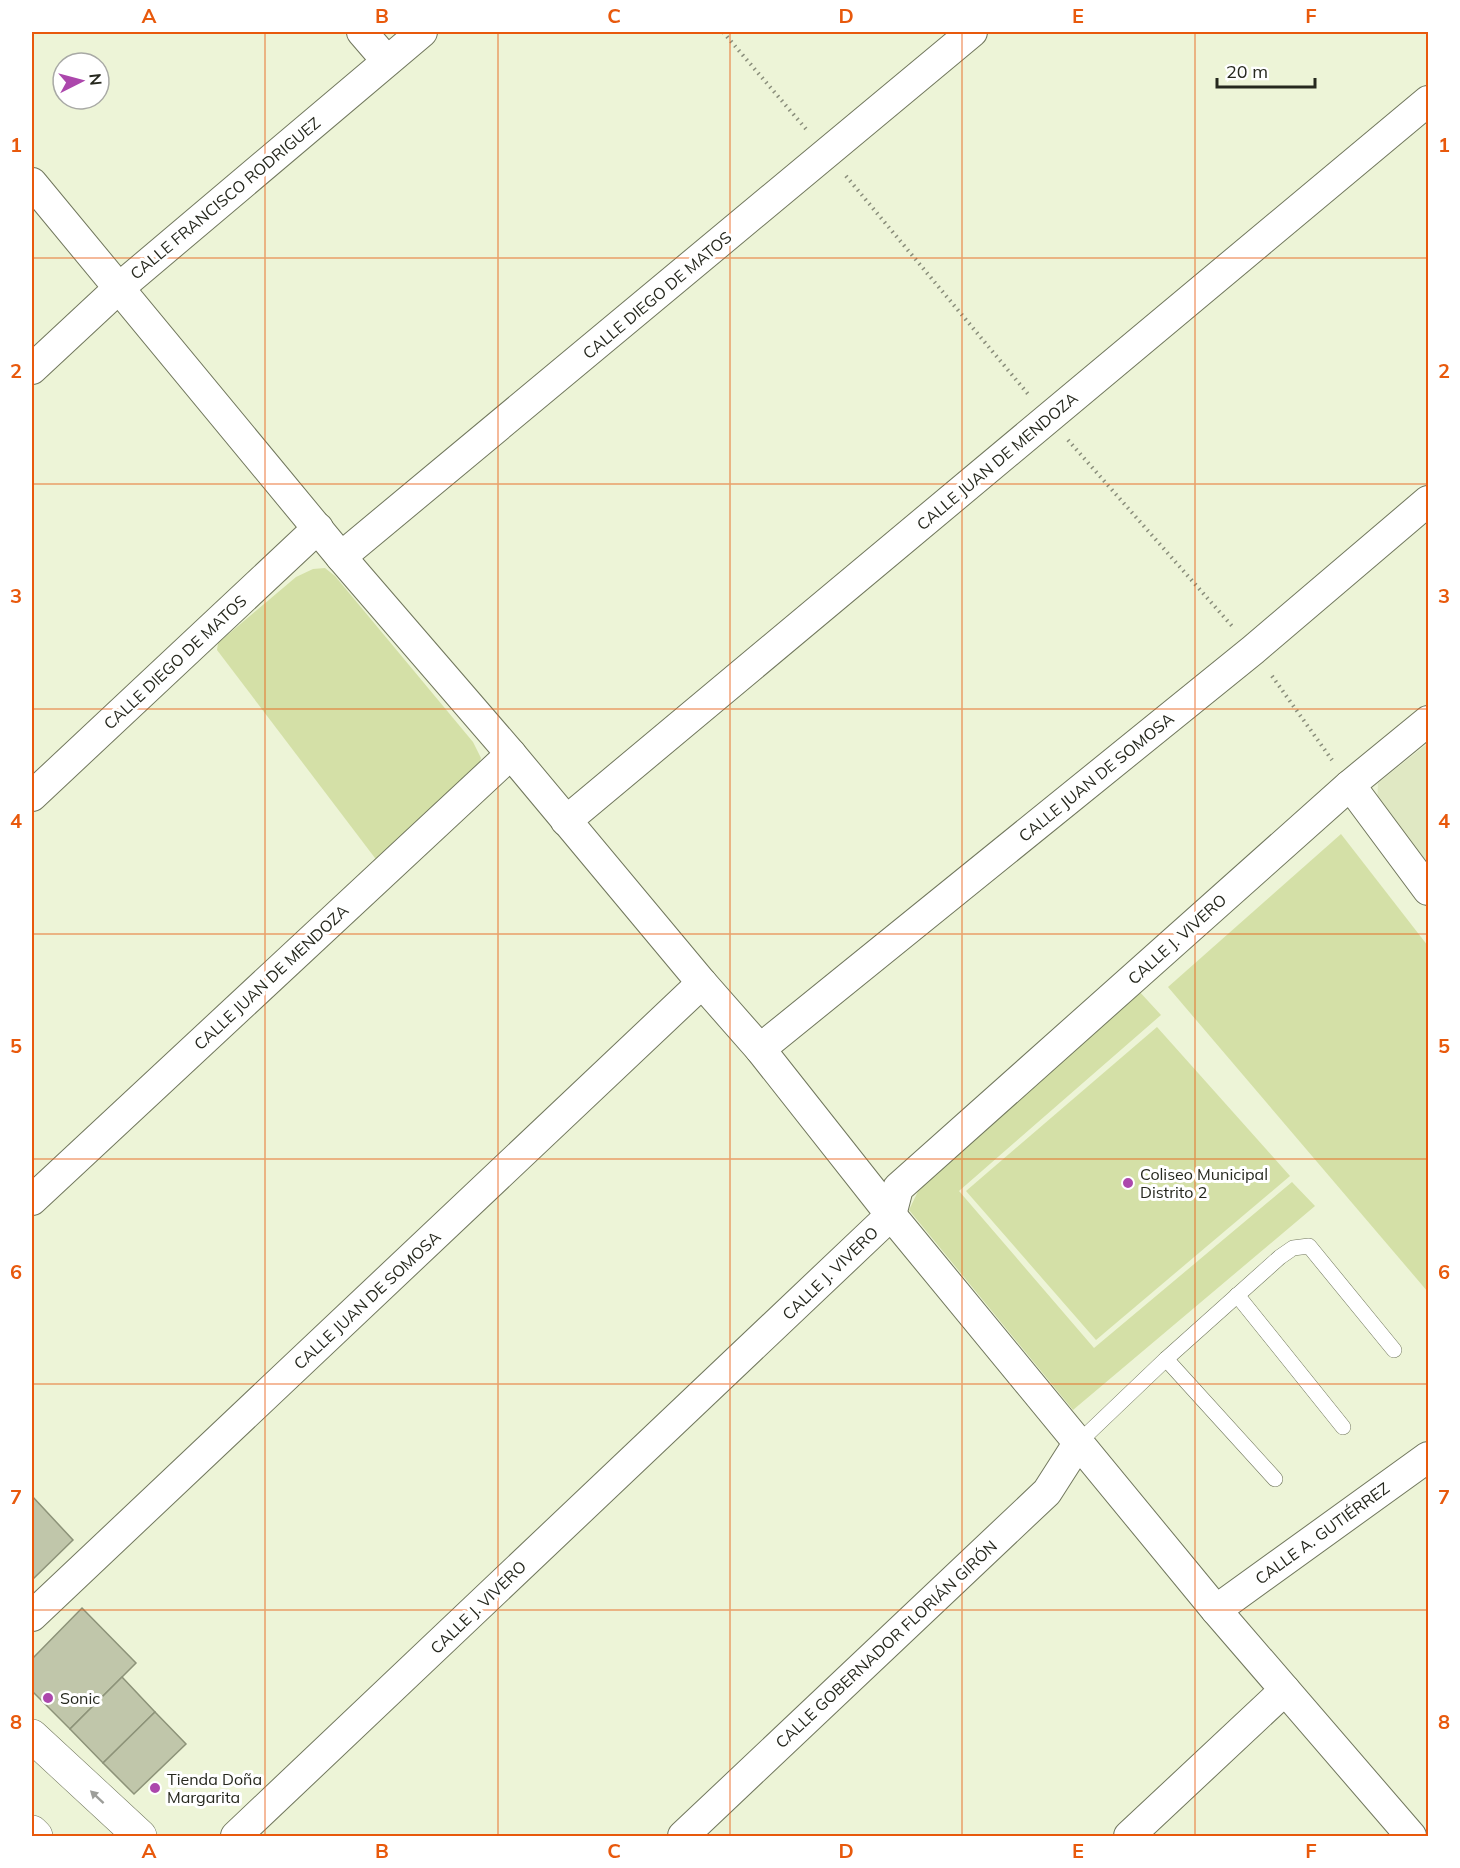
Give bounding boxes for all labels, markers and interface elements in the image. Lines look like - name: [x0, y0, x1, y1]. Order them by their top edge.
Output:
- text: A: [142, 3, 157, 28]
- text: B: [375, 3, 389, 28]
- text: C: [607, 3, 621, 28]
- text: D: [838, 3, 854, 28]
- text: E: [1072, 3, 1084, 28]
- text: F: [1305, 3, 1317, 28]
- north arrow: [51, 51, 111, 111]
- scale bar: [1217, 51, 1314, 89]
- text: 20 m: [1226, 60, 1268, 83]
- text: N: [85, 72, 106, 86]
- street label: CALLE FRANCISCO RODRIGUEZ: [126, 113, 324, 283]
- text: 1: [10, 132, 22, 157]
- text: 1: [1438, 132, 1450, 157]
- street label: CALLE DIEGO DE MATOS: [578, 227, 736, 363]
- text: 2: [10, 358, 22, 383]
- text: 2: [1438, 358, 1450, 383]
- street label: CALLE JUAN DE MENDOZA: [912, 388, 1082, 534]
- text: 3: [10, 583, 22, 608]
- text: 3: [1438, 583, 1450, 608]
- street label: CALLE DIEGO DE MATOS: [99, 590, 251, 733]
- street label: CALLE JUAN DE SOMOSA: [1014, 708, 1178, 846]
- text: 4: [10, 808, 22, 833]
- text: 4: [1438, 808, 1450, 833]
- street label: CALLE J. VIVERO: [1124, 890, 1230, 988]
- street label: CALLE JUAN DE MENDOZA: [190, 900, 353, 1054]
- text: 5: [10, 1033, 22, 1058]
- text: 5: [1438, 1033, 1450, 1058]
- place label: Coliseo Municipal Distrito 2: [1140, 1164, 1268, 1202]
- marker: Coliseo Municipal Distrito 2: [1121, 1176, 1135, 1190]
- street label: CALLE J. VIVERO: [778, 1222, 882, 1324]
- street label: CALLE JUAN DE SOMOSA: [289, 1226, 445, 1373]
- text: 6: [10, 1259, 22, 1284]
- text: 6: [1438, 1259, 1450, 1284]
- street label: CALLE A. GUTIÉRREZ: [1251, 1478, 1393, 1588]
- text: 7: [10, 1484, 22, 1509]
- text: 7: [1438, 1484, 1450, 1509]
- street label: CALLE GOBERNADOR FLORIÁN GIRÓN: [771, 1536, 1001, 1752]
- street label: CALLE J. VIVERO: [426, 1556, 530, 1658]
- place label: Sonic: [60, 1688, 100, 1708]
- marker: Sonic: [41, 1691, 55, 1705]
- text: 8: [10, 1709, 22, 1734]
- text: 8: [1438, 1709, 1450, 1734]
- place label: Tienda Doña Margarita: [167, 1769, 262, 1807]
- marker: Tienda Doña Margarita: [148, 1781, 162, 1795]
- one-way arrow: [90, 1791, 105, 1804]
- text: A: [142, 1838, 157, 1863]
- text: B: [375, 1838, 389, 1863]
- text: C: [607, 1838, 621, 1863]
- text: D: [838, 1838, 854, 1863]
- text: E: [1072, 1838, 1084, 1863]
- text: F: [1305, 1838, 1317, 1863]

